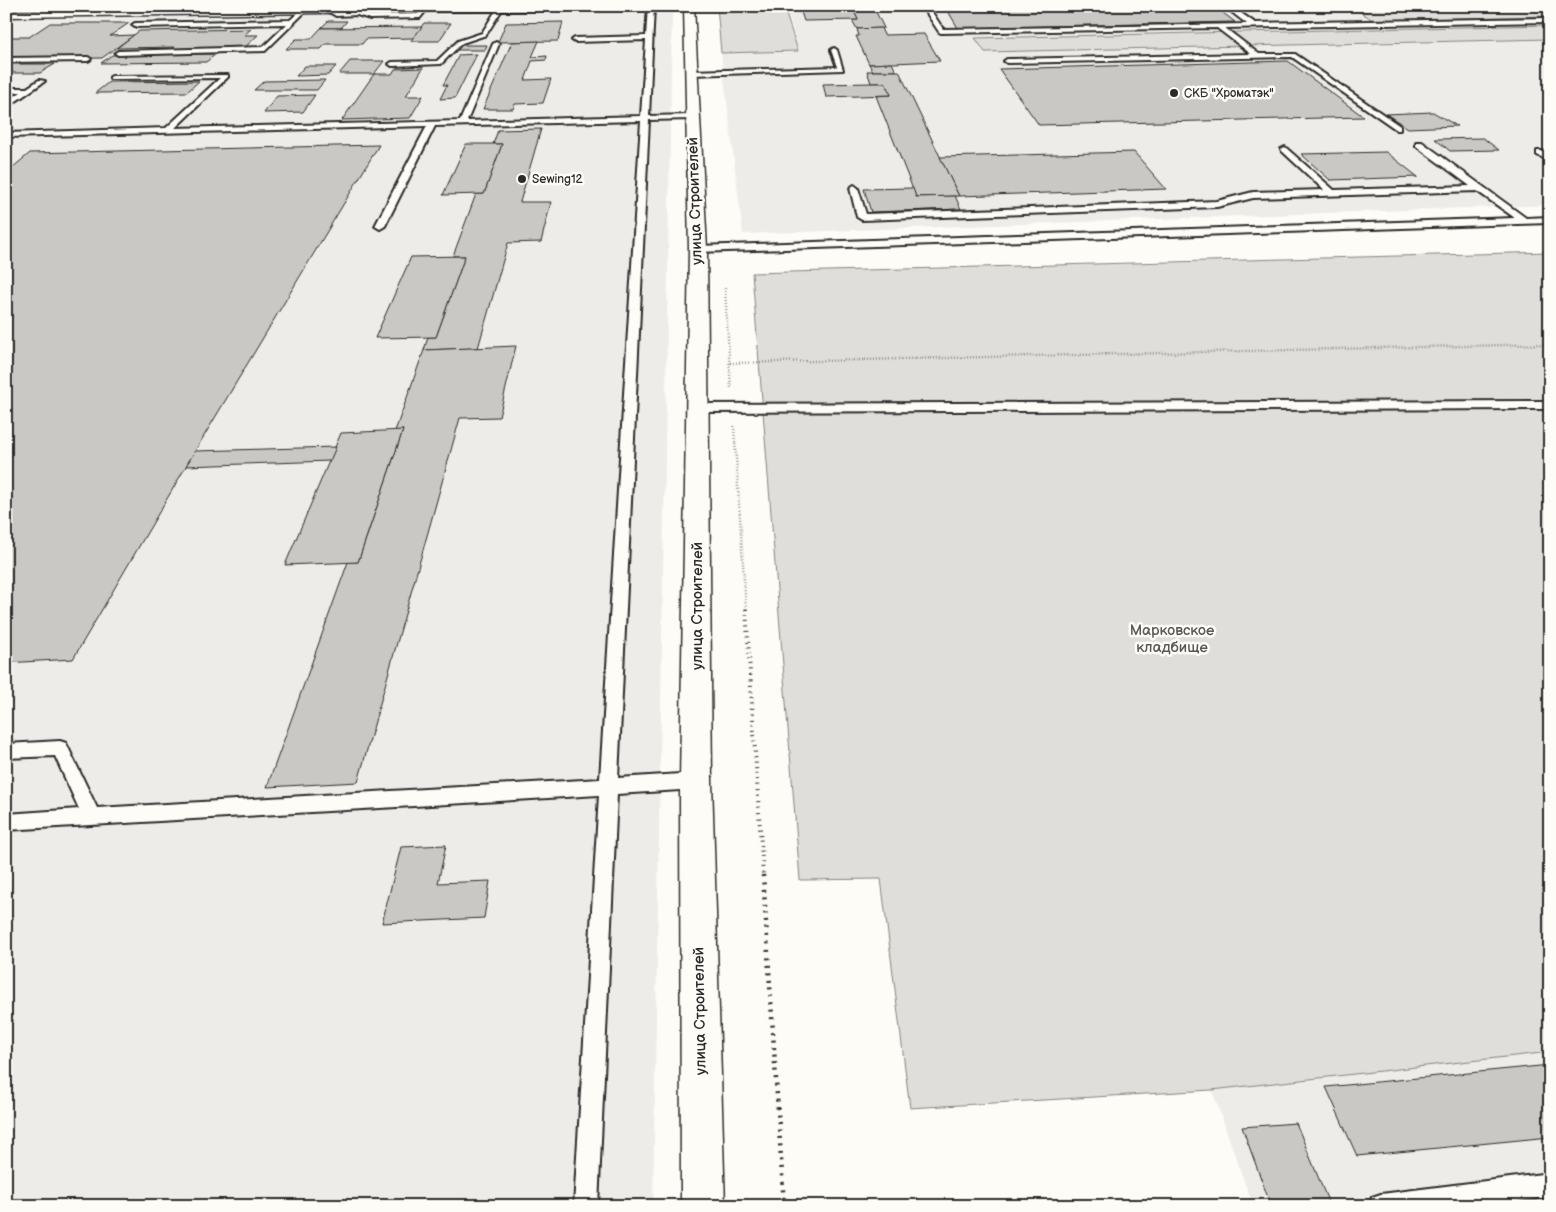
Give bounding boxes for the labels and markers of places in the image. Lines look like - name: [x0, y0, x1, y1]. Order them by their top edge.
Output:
- place label: СКБ "Хроматэк": [1184, 86, 1274, 101]
- marker: СКБ "Хроматэк": [1168, 87, 1180, 99]
- place label: Sewing12: [532, 172, 583, 187]
- marker: Sewing12: [516, 173, 528, 185]

